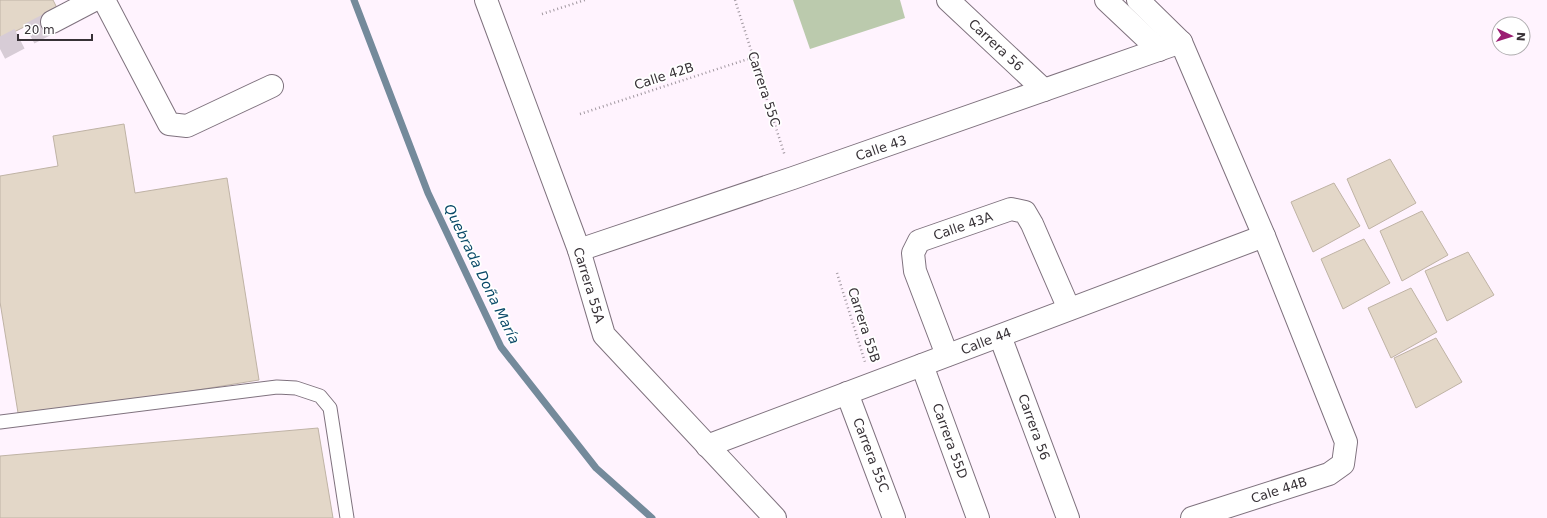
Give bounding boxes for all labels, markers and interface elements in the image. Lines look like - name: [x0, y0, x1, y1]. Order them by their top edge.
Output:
- scale bar: [18, 16, 92, 42]
- street label: Carrera 56: [966, 16, 1026, 74]
- north arrow: [1491, 16, 1531, 56]
- text: 20 m: [24, 23, 55, 37]
- text: N: [1514, 32, 1527, 42]
- street label: Carrera 55C: [745, 49, 783, 129]
- street label: Calle 42B: [632, 59, 696, 93]
- street label: Calle 43: [854, 132, 908, 164]
- water label: Quebrada Doña María: [441, 201, 523, 347]
- street label: Calle 43A: [931, 209, 995, 243]
- street label: Carrera 55A: [570, 245, 608, 325]
- street label: Carrera 55B: [845, 286, 883, 364]
- street label: Calle 44: [959, 325, 1013, 357]
- street label: Carrera 56: [1015, 392, 1053, 462]
- street label: Carrera 55D: [929, 401, 971, 481]
- street label: Carrera 55C: [850, 416, 892, 494]
- street label: Cale 44B: [1249, 474, 1309, 506]

